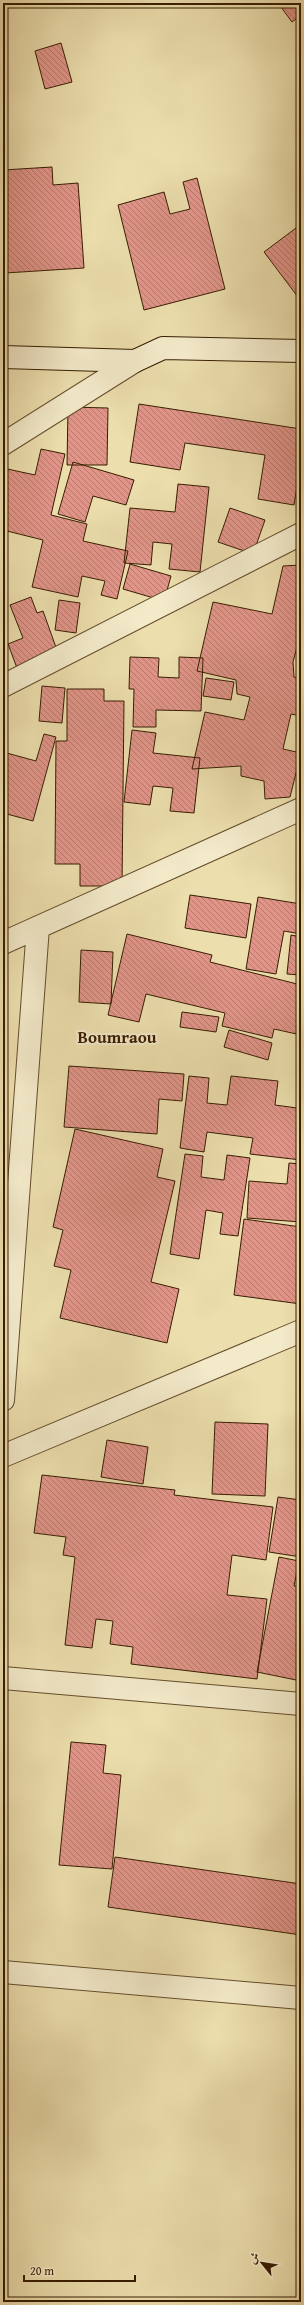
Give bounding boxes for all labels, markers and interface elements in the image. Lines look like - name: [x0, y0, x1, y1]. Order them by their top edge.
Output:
- district label: Boumraou: [77, 1024, 157, 1049]
- north arrow: [242, 2243, 282, 2283]
- text: ش: [244, 2249, 263, 2267]
- scale bar: [24, 2257, 135, 2283]
- text: 20 m: [30, 2262, 54, 2279]

